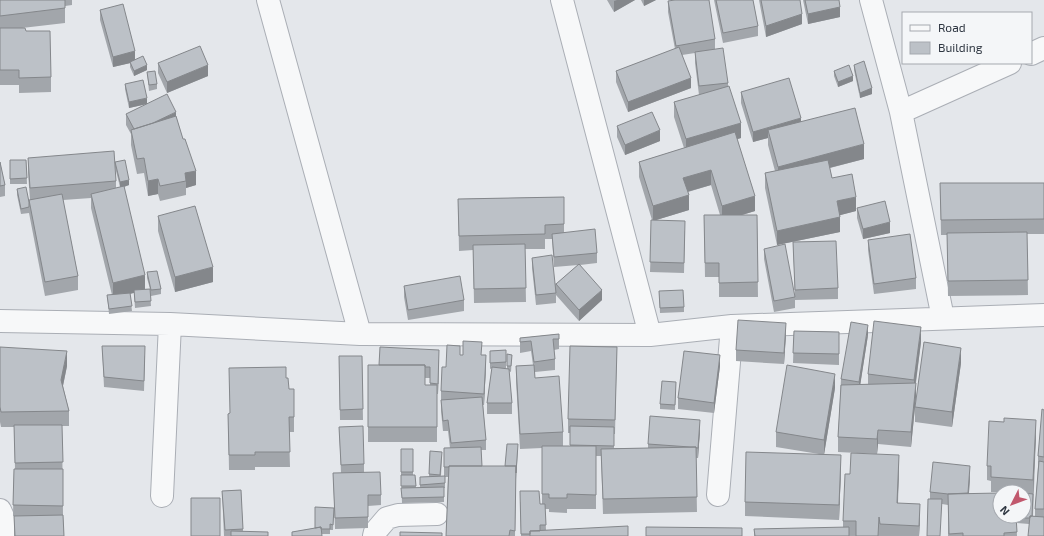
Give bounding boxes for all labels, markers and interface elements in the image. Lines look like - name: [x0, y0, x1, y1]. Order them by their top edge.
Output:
- legend: [902, 12, 1032, 64]
- text: Road: [938, 20, 966, 34]
- text: Building: [938, 40, 983, 54]
- north arrow: [992, 484, 1032, 524]
- text: N: [997, 504, 1012, 518]

